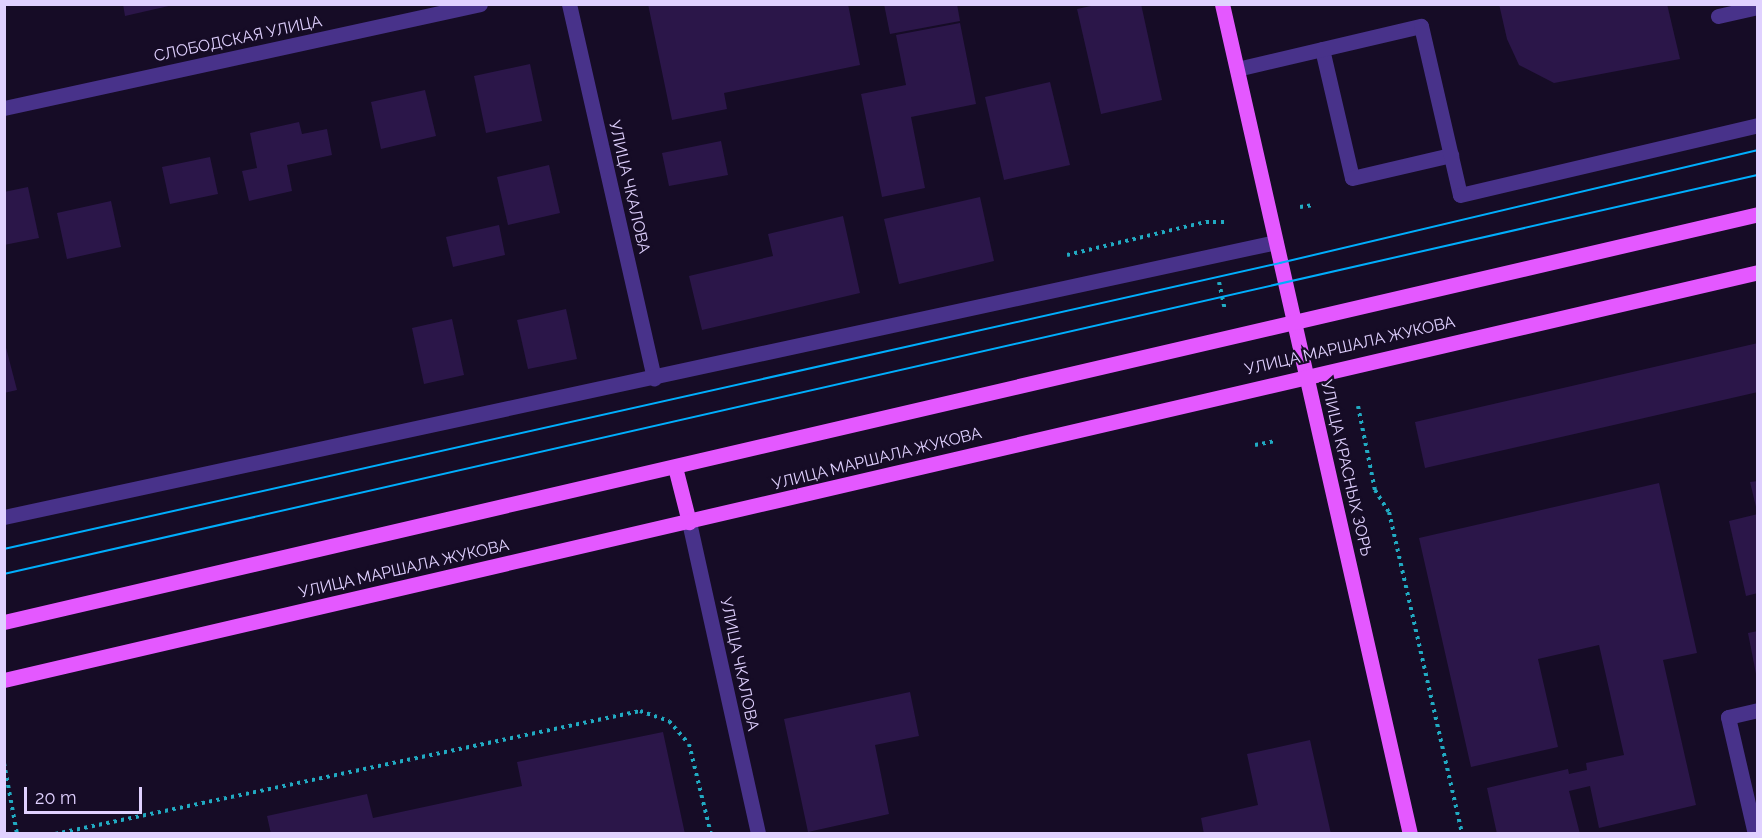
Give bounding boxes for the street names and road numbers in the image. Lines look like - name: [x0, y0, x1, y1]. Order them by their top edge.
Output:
- street label: СЛОБОДСКАЯ УЛИЦА: [152, 12, 324, 66]
- street label: УЛИЦА ЧКАЛОВА: [604, 118, 654, 256]
- street label: УЛИЦА МАРШАЛА ЖУКОВА: [1243, 312, 1457, 380]
- street label: УЛИЦА КРАСНЫХ ЗОРЬ: [1316, 378, 1376, 558]
- street label: УЛИЦА МАРШАЛА ЖУКОВА: [770, 424, 984, 494]
- street label: УЛИЦА МАРШАЛА ЖУКОВА: [297, 535, 511, 603]
- street label: УЛИЦА ЧКАЛОВА: [715, 595, 763, 733]

